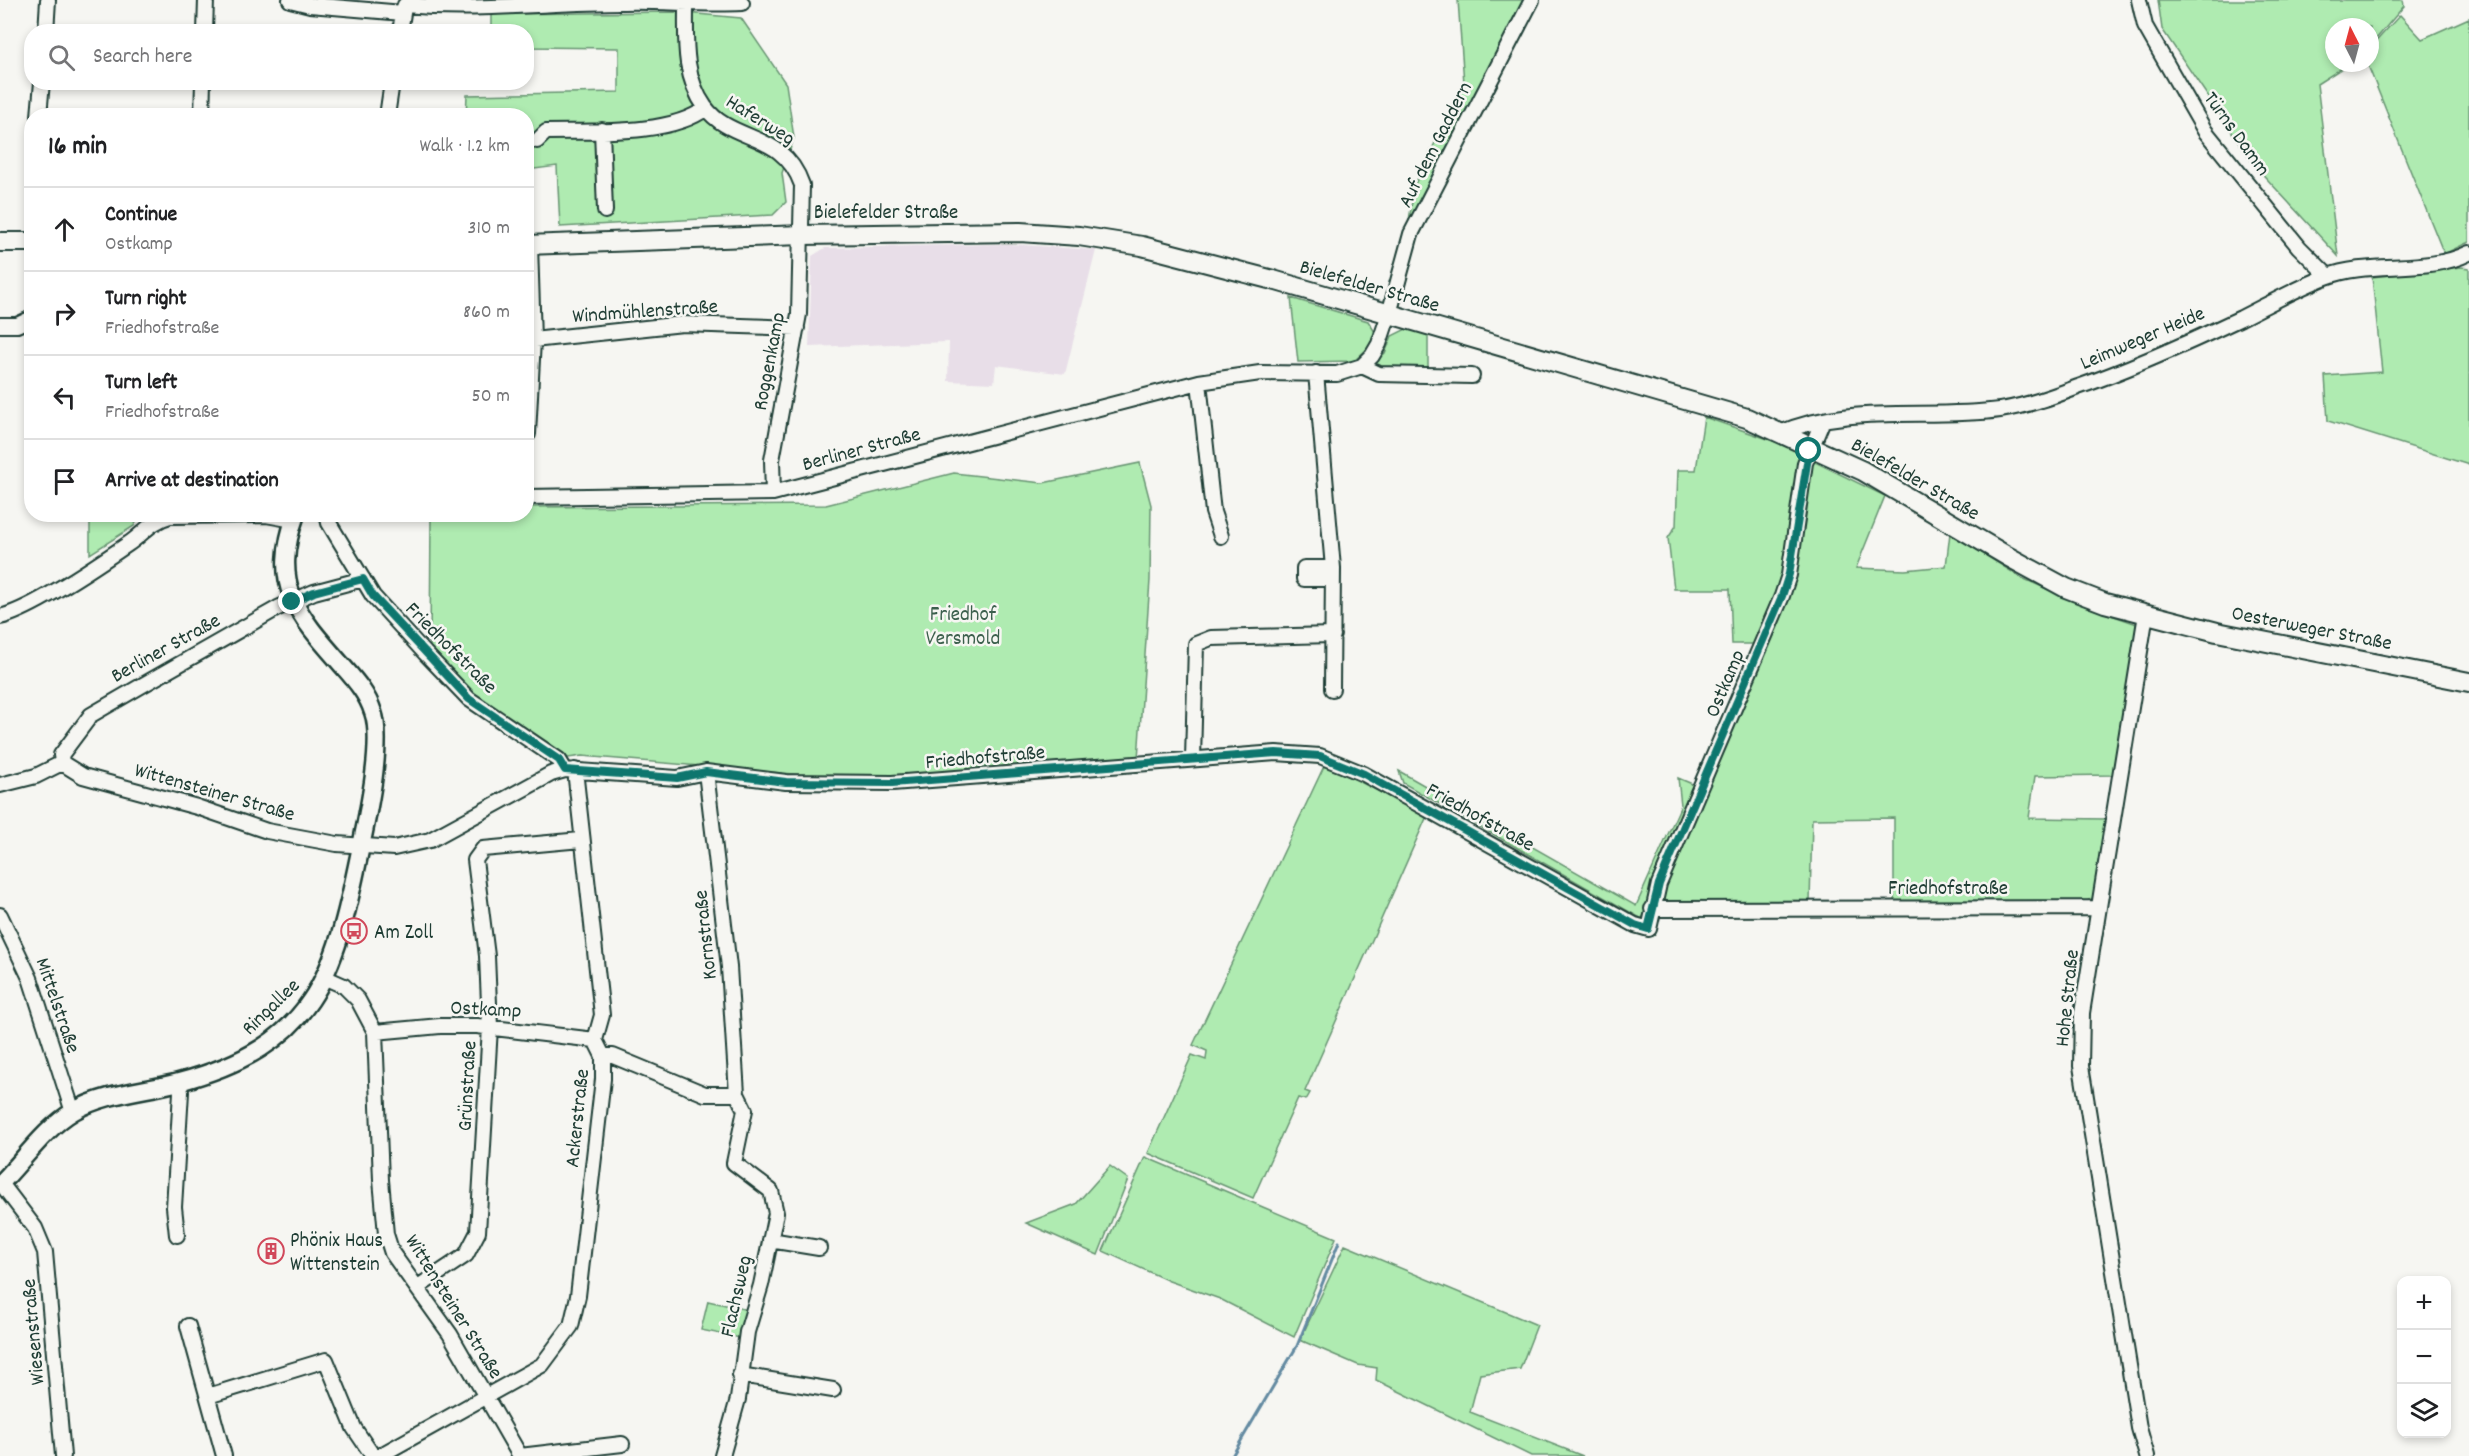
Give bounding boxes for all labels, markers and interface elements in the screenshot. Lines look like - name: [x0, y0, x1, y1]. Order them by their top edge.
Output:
- north arrow: [2325, 18, 2379, 72]
- search box: [24, 24, 534, 90]
- icon: search: [45, 41, 78, 74]
- text: Search here: [93, 42, 192, 73]
- street label: Auf dem Gaddern: [1392, 77, 1481, 214]
- street label: Türns Damm: [2195, 86, 2277, 183]
- street label: Haferweg: [719, 88, 800, 155]
- text: 16 min: [48, 129, 107, 166]
- text: Walk · 1.2 km: [419, 133, 510, 161]
- street label: Bielefelder Straße: [814, 199, 958, 229]
- text: Continue: [105, 200, 177, 231]
- icon: ahead: [48, 213, 81, 246]
- text: 310 m: [468, 215, 510, 243]
- text: Ostkamp: [105, 231, 173, 259]
- street label: Bielefelder Straße: [1296, 254, 1443, 322]
- text: Turn right: [105, 284, 187, 315]
- street label: Windmühlenstraße: [571, 293, 719, 333]
- icon: right: [48, 297, 81, 330]
- text: 860 m: [463, 299, 510, 327]
- street label: Leimweger Heide: [2076, 300, 2210, 380]
- street label: Roggenkamp: [747, 310, 795, 413]
- text: Friedhofstraße: [105, 315, 219, 343]
- text: Turn left: [105, 368, 177, 399]
- icon: left: [48, 381, 81, 414]
- text: 50 m: [472, 383, 510, 411]
- text: Friedhofstraße: [105, 399, 219, 427]
- street label: Berliner Straße: [799, 421, 924, 481]
- street label: Bielefelder Straße: [1844, 431, 1985, 530]
- route start: [1795, 437, 1821, 463]
- icon: arrive: [48, 465, 81, 498]
- text: Arrive at destination: [105, 466, 279, 497]
- route end: [278, 588, 304, 614]
- street label: Friedhofstraße: [397, 596, 503, 702]
- street label: Oesterweger Straße: [2229, 600, 2394, 660]
- park label: Friedhof Versmold: [926, 601, 1000, 655]
- street label: Berliner Straße: [106, 607, 227, 692]
- street label: Ostkamp: [1699, 646, 1754, 723]
- street label: Friedhofstraße: [924, 739, 1046, 779]
- street label: Wittensteiner Straße: [131, 757, 298, 831]
- street label: Friedhofstraße: [1420, 776, 1539, 861]
- street label: Friedhofstraße: [1888, 875, 2008, 905]
- street label: Kornstraße: [687, 888, 727, 981]
- bus stop icon: Am Zoll: [339, 916, 369, 946]
- place label: Am Zoll: [374, 919, 433, 949]
- street label: Hohe Straße: [2049, 948, 2089, 1048]
- street label: Mittelstraße: [26, 954, 87, 1058]
- street label: Ringallee: [236, 973, 308, 1044]
- street label: Ostkamp: [449, 994, 522, 1028]
- street label: Grünstraße: [452, 1040, 486, 1132]
- street label: Ackerstraße: [559, 1068, 599, 1169]
- place label: Phönix Haus Wittenstein: [290, 1227, 383, 1281]
- street label: Wittensteiner Straße: [396, 1229, 509, 1386]
- building icon: Phönix Haus Wittenstein: [256, 1236, 286, 1266]
- street label: Flachsweg: [714, 1253, 762, 1341]
- map controls: [2397, 1276, 2451, 1438]
- button: +: [2397, 1276, 2451, 1330]
- street label: Wiesenstraße: [15, 1277, 55, 1386]
- button: −: [2397, 1330, 2451, 1384]
- button: layers: [2397, 1384, 2451, 1438]

